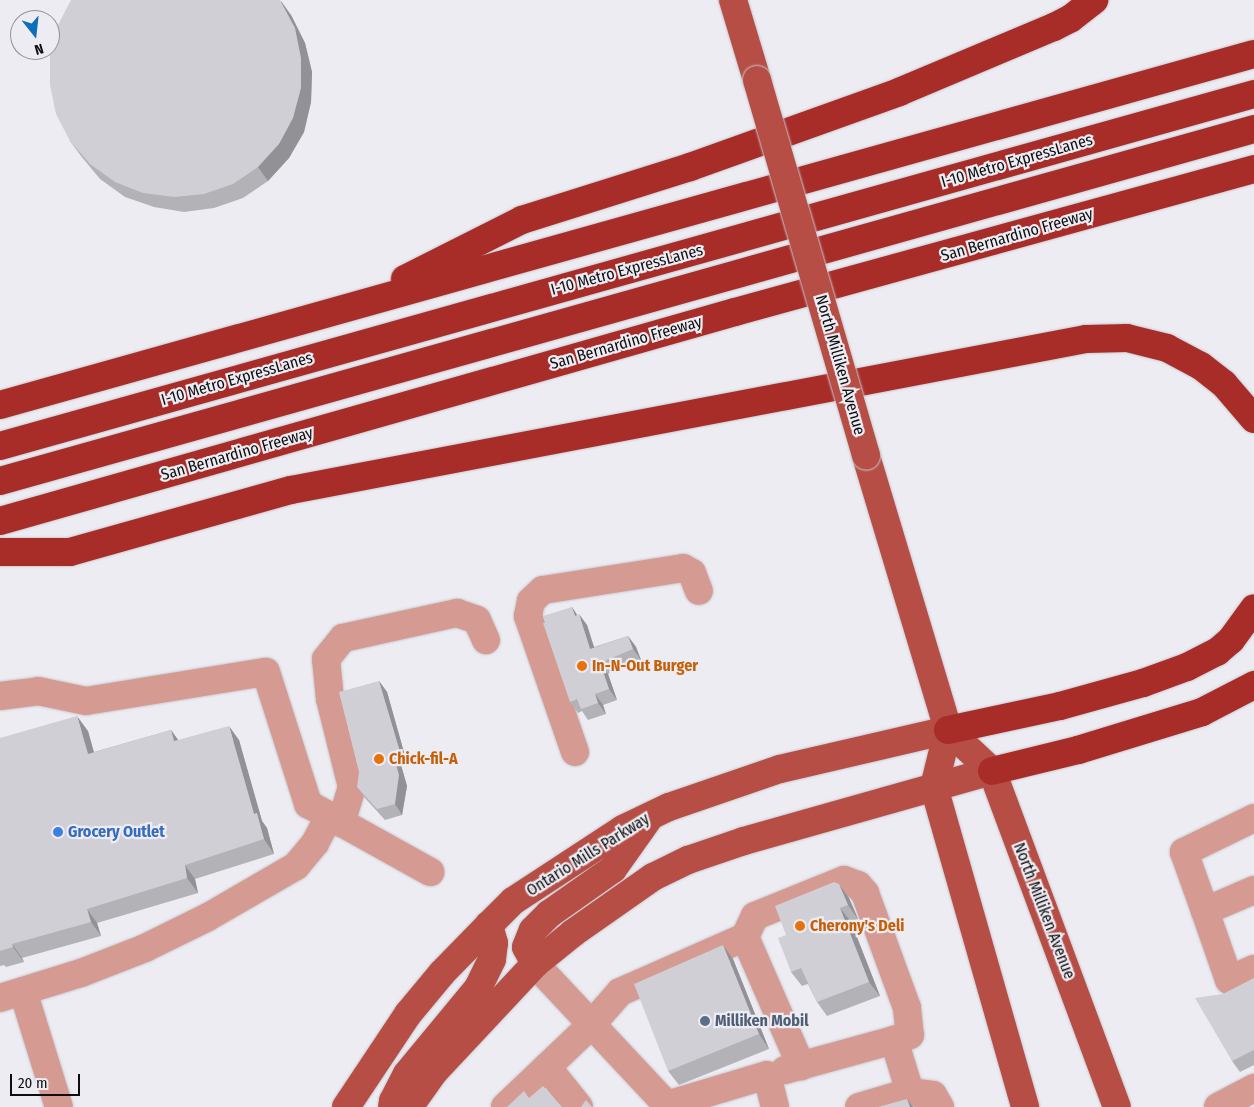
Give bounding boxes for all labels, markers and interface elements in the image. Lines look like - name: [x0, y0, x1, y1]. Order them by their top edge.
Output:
- north arrow: [10, 10, 60, 60]
- text: N: [33, 40, 45, 58]
- street label: I-10 Metro ExpressLanes: [939, 130, 1095, 192]
- street label: San Bernardino Freeway: [939, 204, 1095, 266]
- street label: I-10 Metro ExpressLanes: [549, 240, 705, 300]
- street label: North Milliken Avenue: [811, 293, 869, 437]
- street label: San Bernardino Freeway: [548, 312, 704, 374]
- street label: I-10 Metro ExpressLanes: [159, 348, 315, 410]
- street label: San Bernardino Freeway: [159, 423, 315, 485]
- place label: In-N-Out Burger: [592, 656, 698, 676]
- marker: In-N-Out Burger: [576, 660, 588, 672]
- place label: Chick-fil-A: [389, 749, 458, 769]
- marker: Chick-fil-A: [373, 753, 385, 765]
- street label: Ontario Mills Parkway: [523, 809, 653, 901]
- place label: Grocery Outlet: [68, 822, 165, 842]
- marker: Grocery Outlet: [52, 826, 64, 838]
- street label: North Milliken Avenue: [1009, 840, 1079, 982]
- place label: Cherony's Deli: [810, 916, 904, 936]
- marker: Cherony's Deli: [794, 920, 806, 932]
- place label: Milliken Mobil: [715, 1011, 809, 1031]
- marker: Milliken Mobil: [699, 1015, 711, 1027]
- scale bar: [12, 1064, 82, 1096]
- text: 20 m: [18, 1074, 48, 1092]

